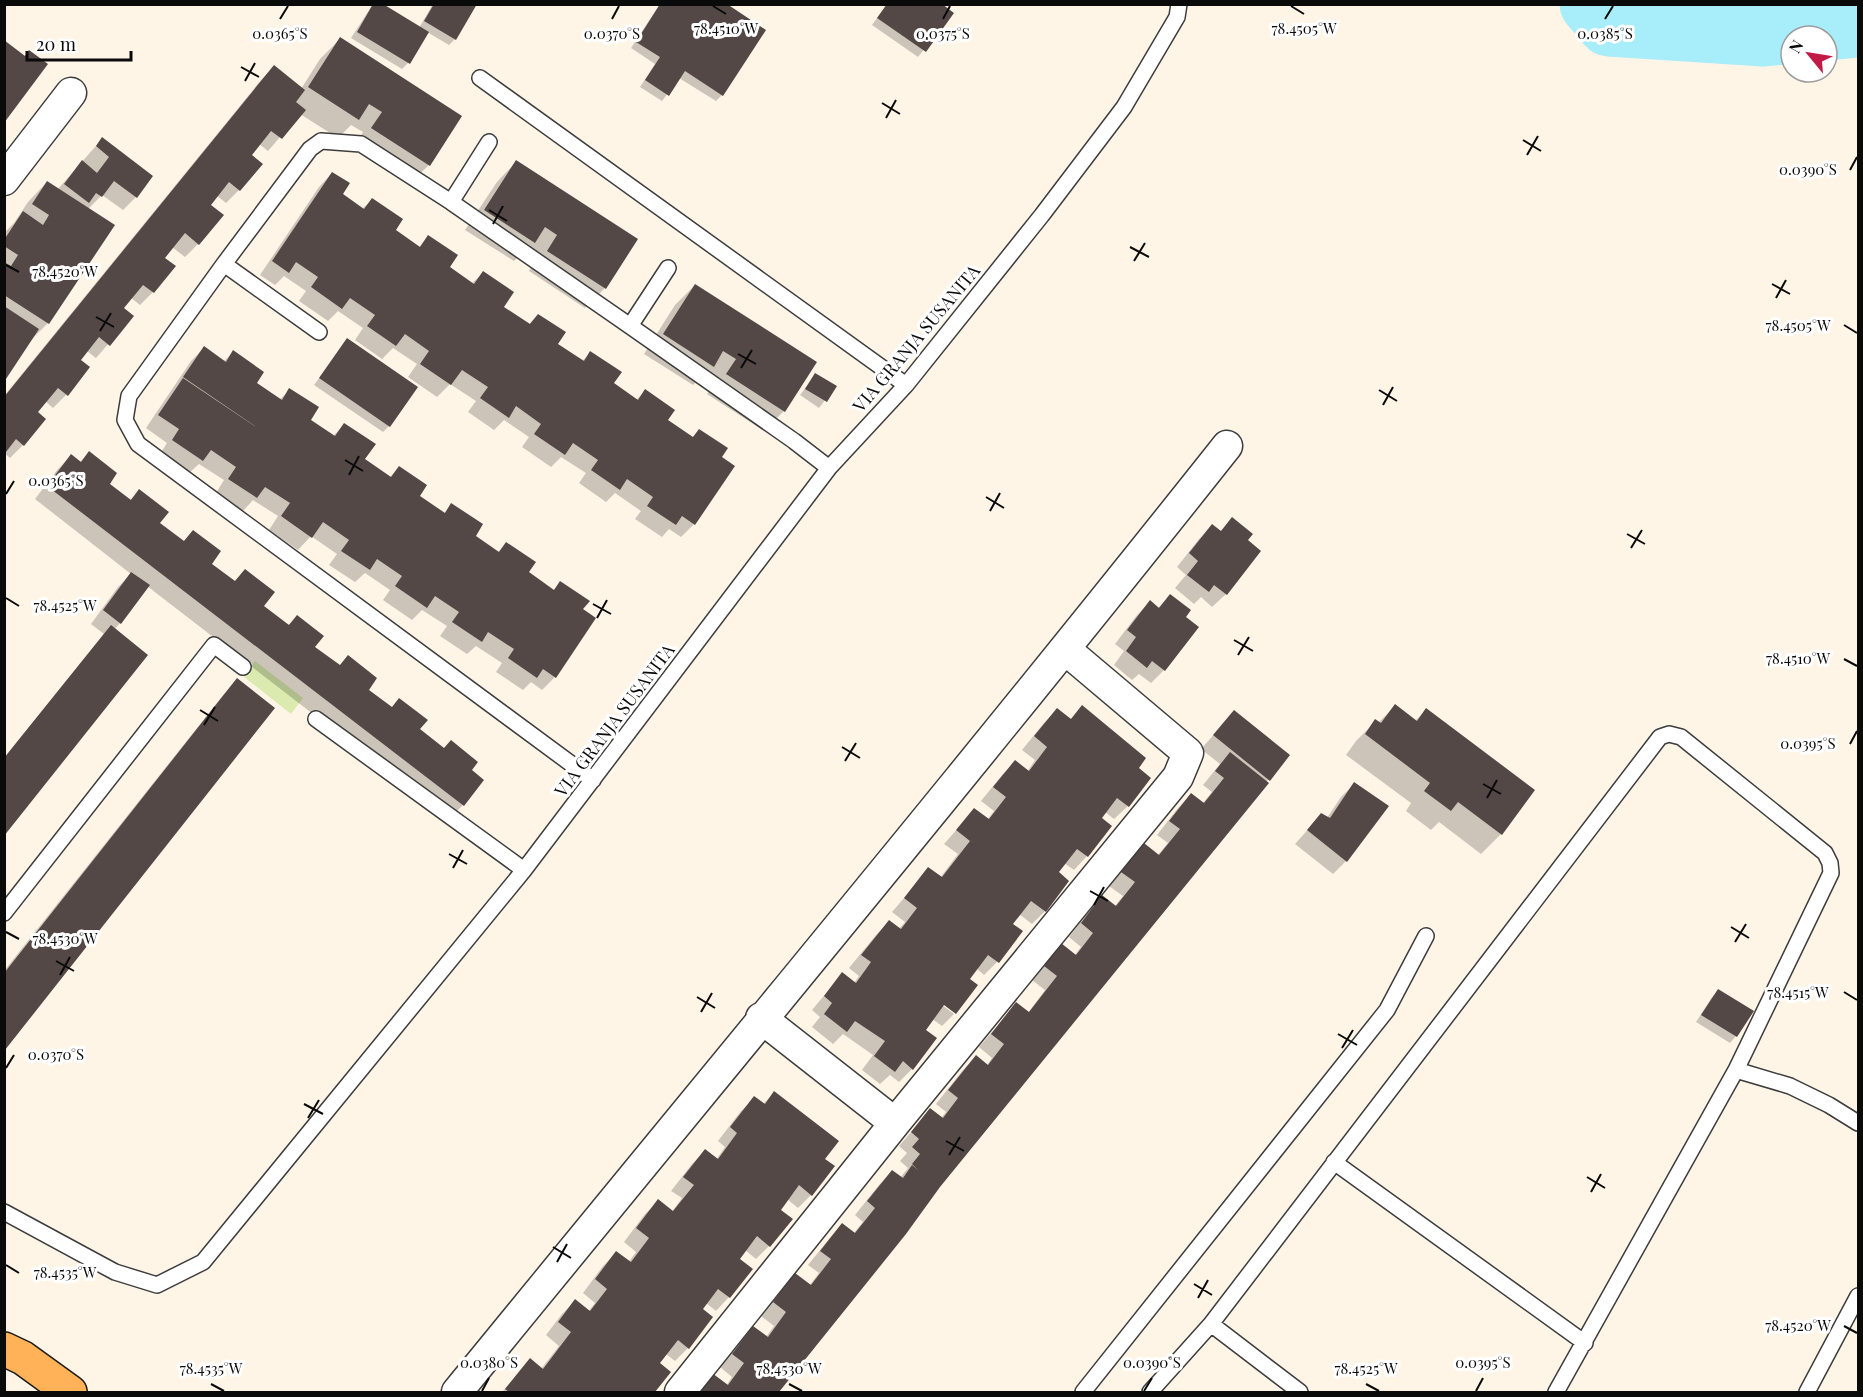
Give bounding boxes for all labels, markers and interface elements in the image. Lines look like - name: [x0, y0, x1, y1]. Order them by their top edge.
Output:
- text: 78.4510°W: [694, 18, 758, 38]
- text: 78.4505°W: [1272, 18, 1337, 38]
- text: 0.0365°S: [252, 23, 308, 43]
- text: 0.0370°S: [584, 23, 640, 43]
- text: 0.0375°S: [916, 23, 970, 43]
- text: 0.0385°S: [1577, 23, 1633, 43]
- scale bar: [27, 24, 130, 62]
- north arrow: [1779, 24, 1839, 84]
- text: 20 m: [36, 32, 76, 56]
- text: N: [1784, 36, 1808, 57]
- text: 0.0390°S: [1779, 159, 1837, 179]
- street label: VIA GRANJA SUSANITA: [846, 259, 985, 418]
- text: 78.4520°W: [32, 261, 98, 281]
- text: 78.4505°W: [1766, 315, 1831, 335]
- text: 0.0365°S: [28, 470, 84, 490]
- text: 78.4525°W: [33, 595, 97, 615]
- street label: VIA GRANJA SUSANITA: [548, 638, 680, 802]
- text: 78.4510°W: [1766, 648, 1830, 668]
- text: 0.0395°S: [1780, 733, 1836, 753]
- text: 78.4530°W: [32, 928, 98, 948]
- text: 78.4515°W: [1767, 982, 1829, 1002]
- text: 0.0370°S: [28, 1044, 84, 1064]
- text: 78.4535°W: [34, 1262, 97, 1282]
- text: 78.4520°W: [1765, 1315, 1831, 1335]
- text: 0.0380°S: [460, 1352, 518, 1372]
- text: 0.0390°S: [1123, 1352, 1181, 1372]
- text: 0.0395°S: [1455, 1352, 1511, 1372]
- text: 78.4535°W: [180, 1358, 243, 1378]
- text: 78.4530°W: [756, 1358, 822, 1378]
- text: 78.4525°W: [1334, 1358, 1398, 1378]

